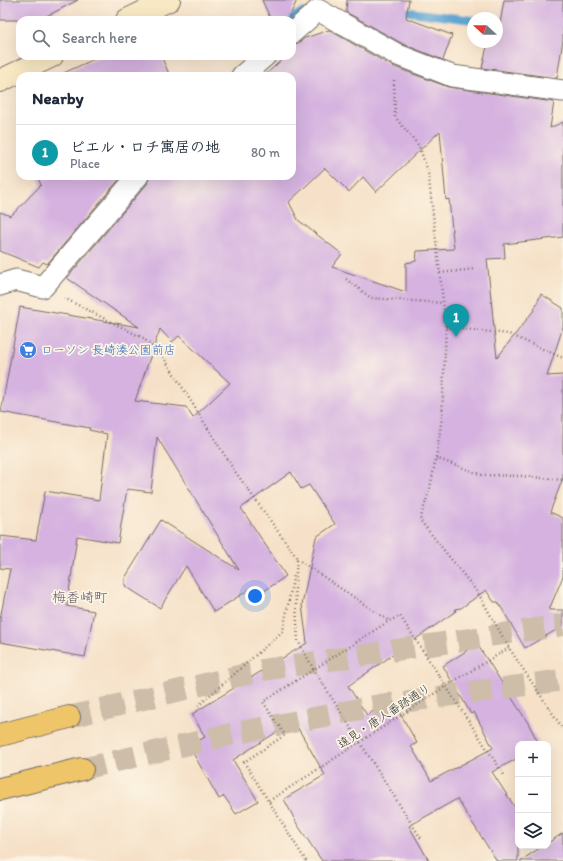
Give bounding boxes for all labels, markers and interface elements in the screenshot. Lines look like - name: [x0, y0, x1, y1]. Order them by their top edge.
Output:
- north arrow: [467, 12, 503, 48]
- search box: [16, 16, 296, 60]
- icon: search: [30, 27, 52, 49]
- text: Search here: [62, 29, 137, 47]
- text: Nearby: [32, 88, 84, 108]
- text: ピエル・ロチ寓居の地: [70, 138, 220, 156]
- text: 1: [42, 145, 48, 160]
- text: 80 m: [251, 145, 280, 160]
- text: Place: [70, 156, 100, 171]
- pin: 1: [443, 304, 469, 337]
- supermarket icon: ローソン 長崎湊公園前店: [18, 340, 38, 360]
- place label: ローソン 長崎湊公園前店: [41, 343, 176, 357]
- your location: [245, 586, 265, 606]
- district label: 梅香崎町: [52, 589, 108, 606]
- street label: 遠見・唐人番跡通り: [335, 681, 433, 751]
- map controls: [515, 741, 551, 849]
- button: +: [515, 741, 551, 777]
- button: −: [515, 777, 551, 813]
- button: layers: [515, 813, 551, 849]

